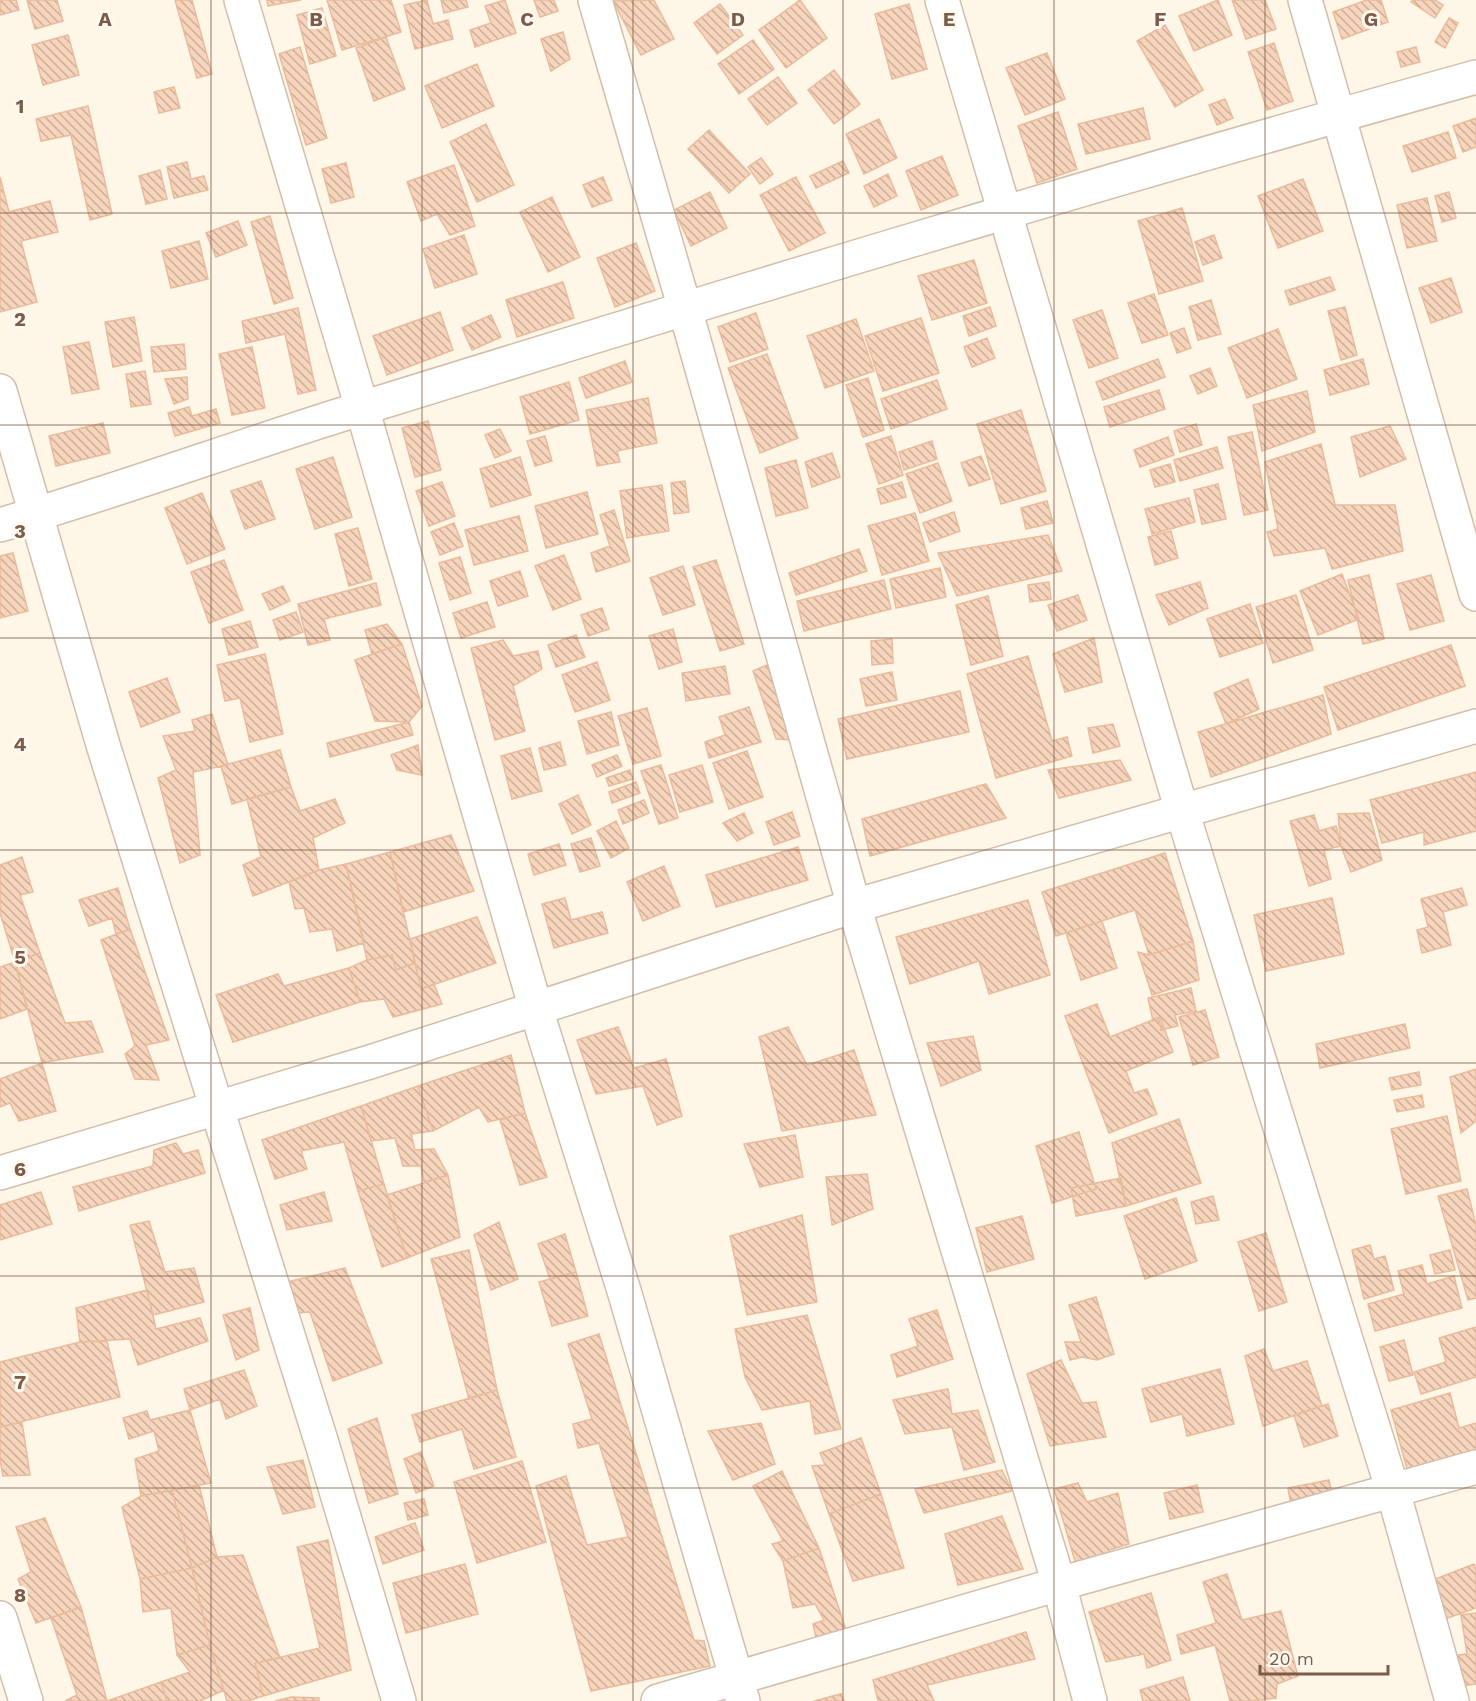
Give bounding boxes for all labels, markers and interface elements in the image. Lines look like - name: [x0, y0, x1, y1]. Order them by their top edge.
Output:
- text: A: [98, 7, 112, 31]
- text: B: [309, 7, 323, 31]
- text: C: [520, 7, 534, 31]
- text: D: [731, 7, 745, 31]
- text: E: [943, 7, 955, 31]
- text: F: [1154, 7, 1166, 31]
- text: G: [1364, 7, 1378, 31]
- text: 1: [16, 94, 24, 118]
- text: 2: [14, 307, 26, 331]
- text: 3: [14, 519, 26, 543]
- text: 4: [14, 732, 27, 756]
- text: 5: [14, 945, 26, 969]
- text: 6: [14, 1157, 26, 1181]
- text: 7: [14, 1370, 26, 1394]
- text: 8: [14, 1583, 26, 1607]
- scale bar: [1260, 1638, 1388, 1676]
- text: 20 m: [1269, 1648, 1314, 1669]

